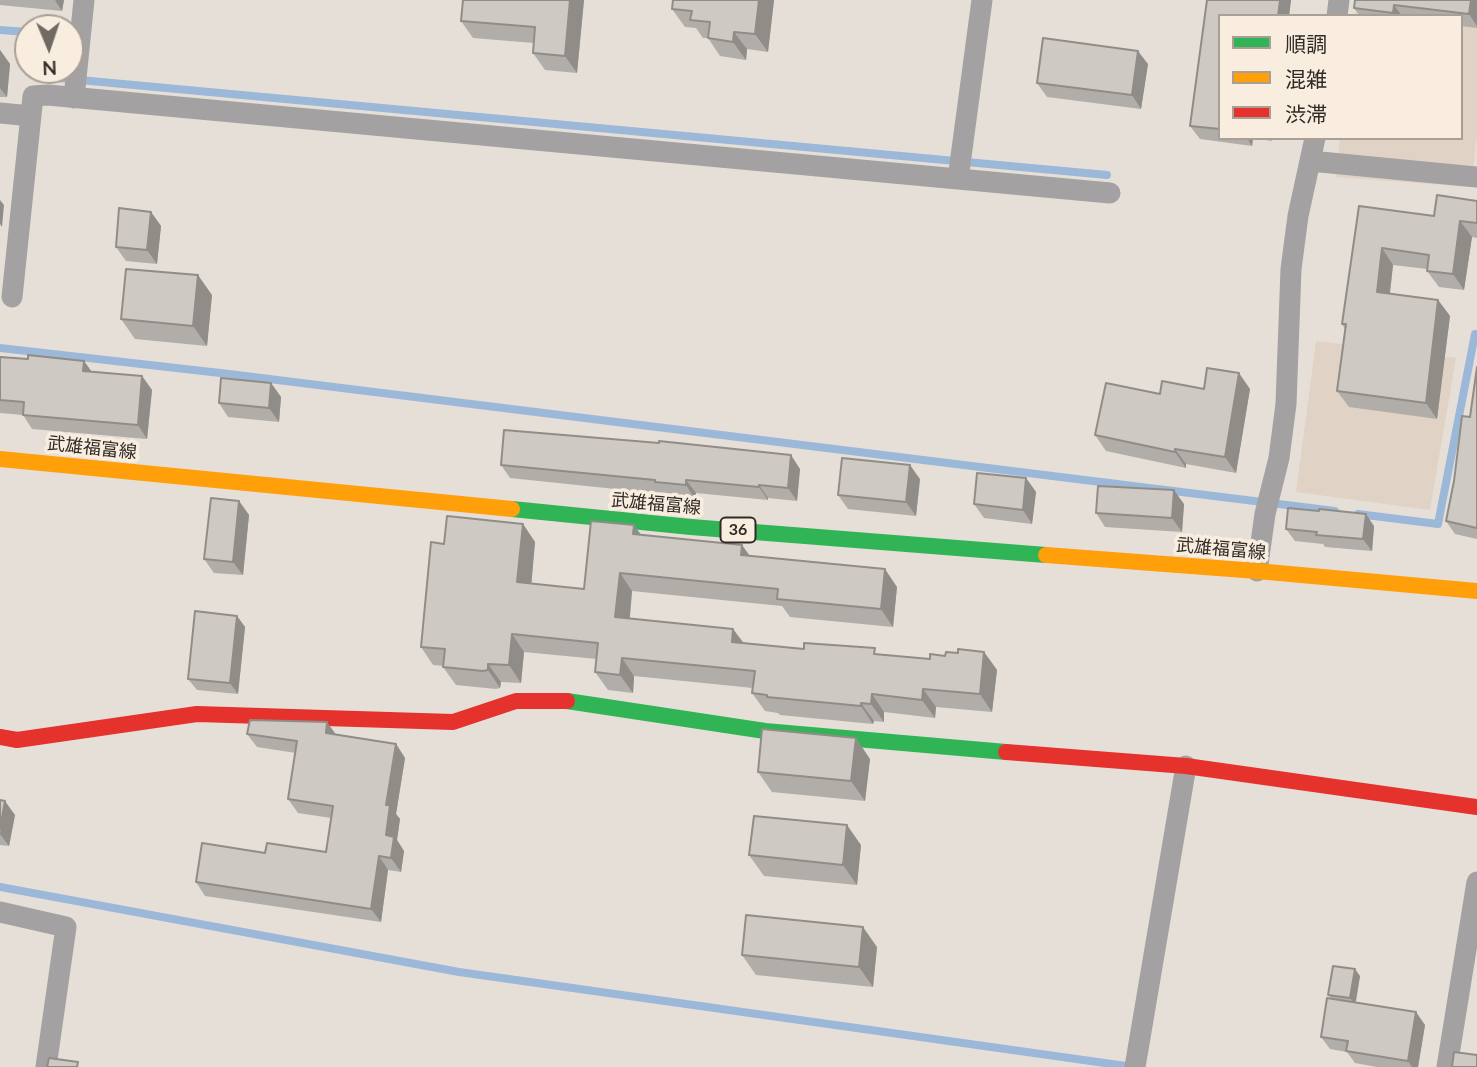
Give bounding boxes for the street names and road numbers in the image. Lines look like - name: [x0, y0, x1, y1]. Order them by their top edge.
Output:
- street label: 武雄福富線: [46, 433, 138, 463]
- street label: 武雄福富線: [610, 489, 702, 519]
- road number: 36: [720, 517, 756, 542]
- street label: 武雄福富線: [1175, 534, 1267, 564]

